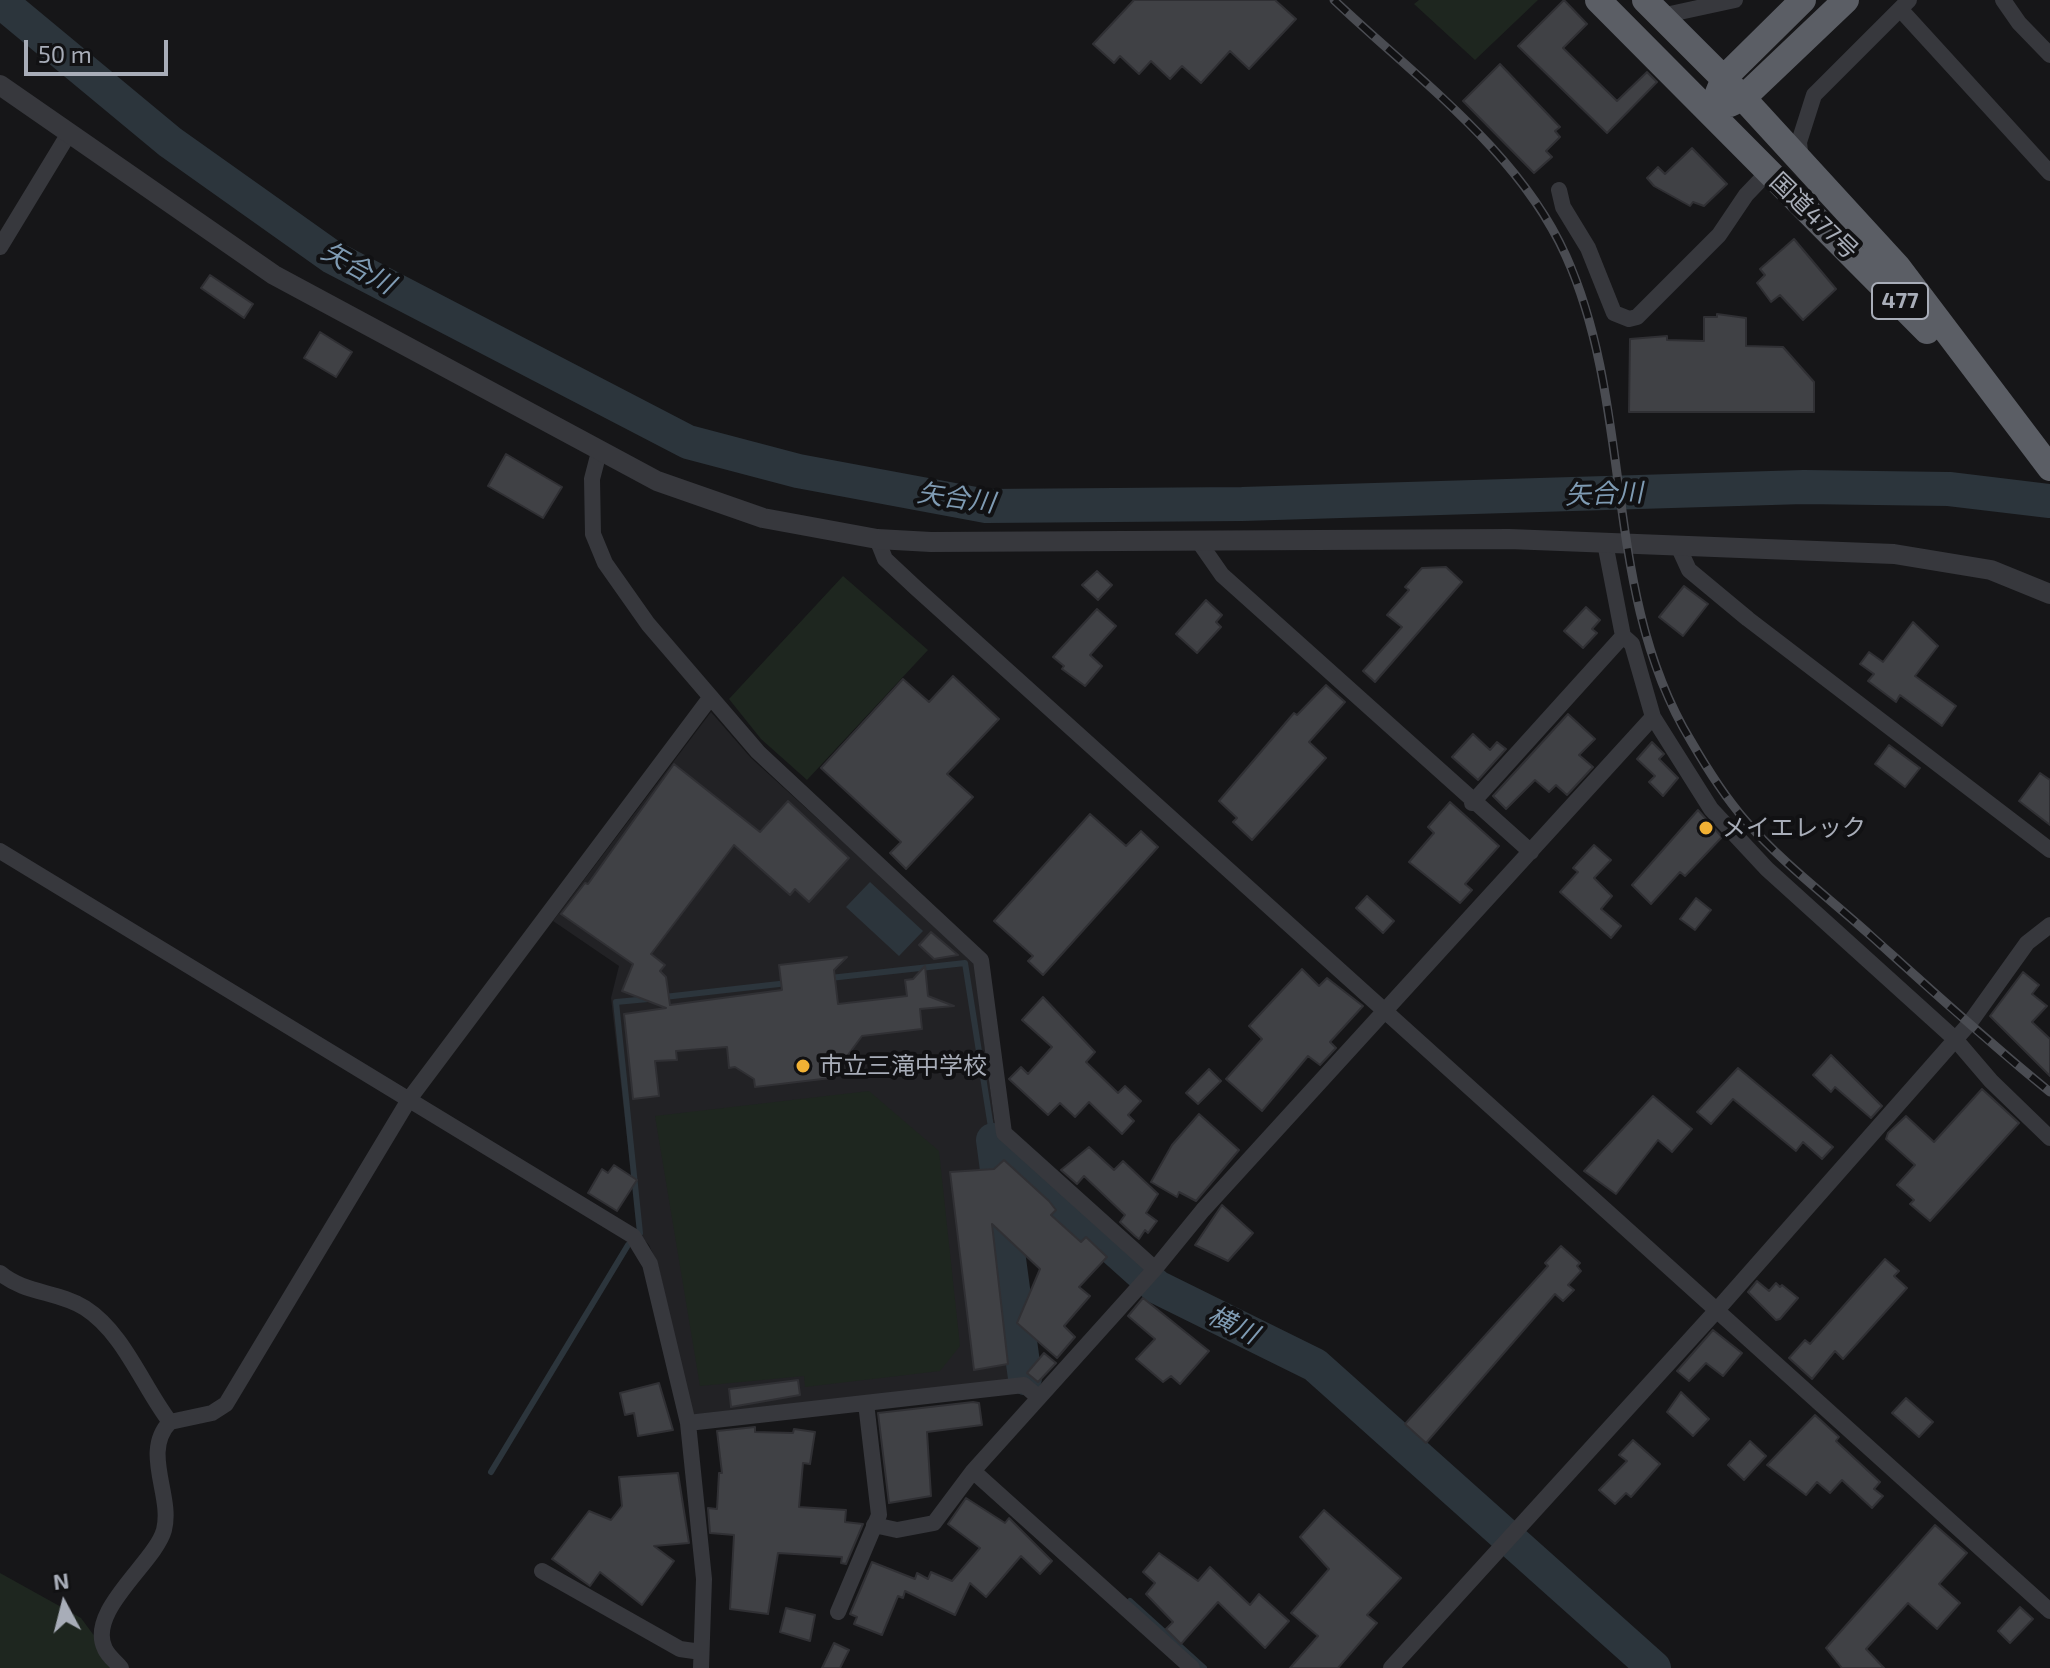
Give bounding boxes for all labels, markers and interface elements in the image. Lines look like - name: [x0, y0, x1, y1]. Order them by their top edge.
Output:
- scale bar: [28, 24, 172, 74]
- text: 50 m: [38, 39, 92, 68]
- street label: 国道477号: [1764, 167, 1864, 265]
- water label: 矢合川: [316, 235, 400, 301]
- road number: 477: [1872, 283, 1928, 319]
- water label: 矢合川: [915, 477, 997, 519]
- water label: 矢合川: [1564, 477, 1644, 511]
- place label: メイエレック: [1722, 814, 1866, 842]
- marker: メイエレック: [1697, 819, 1715, 837]
- place label: 市立三滝中学校: [819, 1052, 987, 1080]
- marker: 市立三滝中学校: [794, 1057, 812, 1075]
- water label: 横川: [1203, 1300, 1263, 1350]
- north arrow: [24, 1564, 104, 1644]
- text: N: [52, 1566, 71, 1594]

